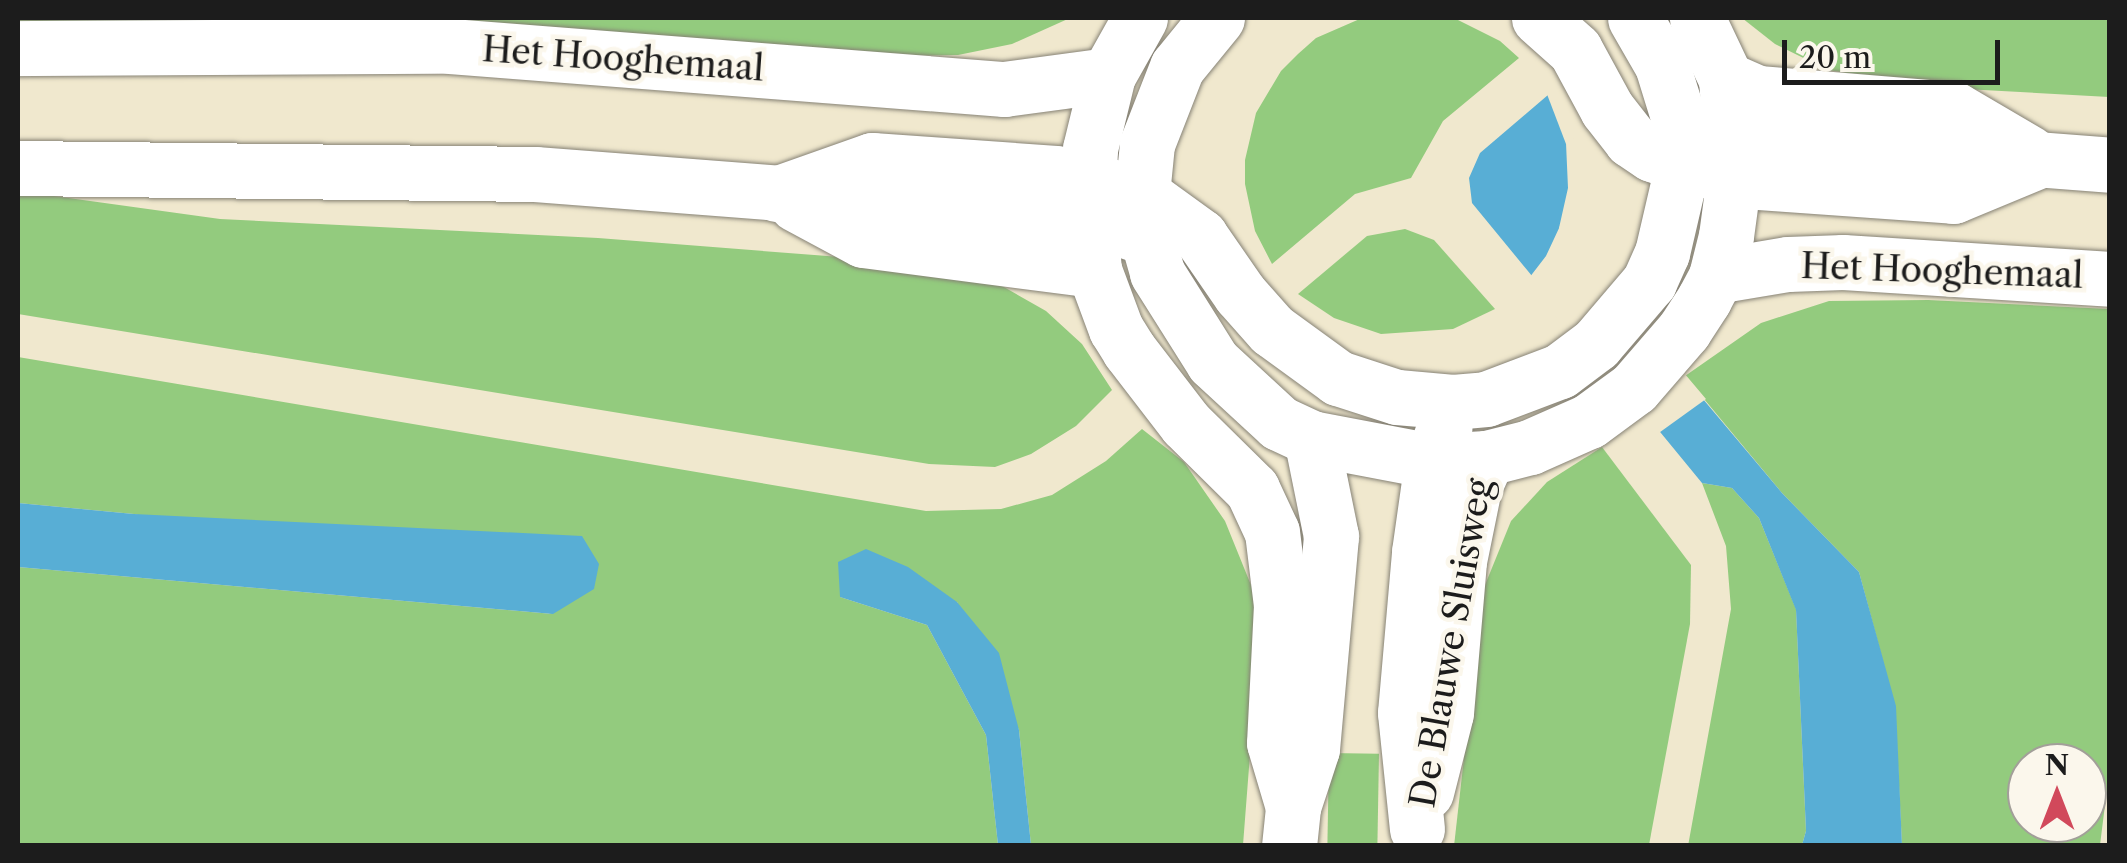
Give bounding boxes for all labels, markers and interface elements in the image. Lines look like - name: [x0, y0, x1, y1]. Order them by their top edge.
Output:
- scale bar: [1787, 20, 2004, 82]
- street label: Het Hooghemaal: [481, 28, 765, 90]
- text: 20 m: [1799, 39, 1871, 76]
- street label: Het Hooghemaal: [1800, 245, 2084, 297]
- street label: De Blauwe Sluisweg: [1401, 475, 1501, 811]
- north arrow: [2007, 743, 2107, 843]
- text: N: [2045, 748, 2069, 782]

